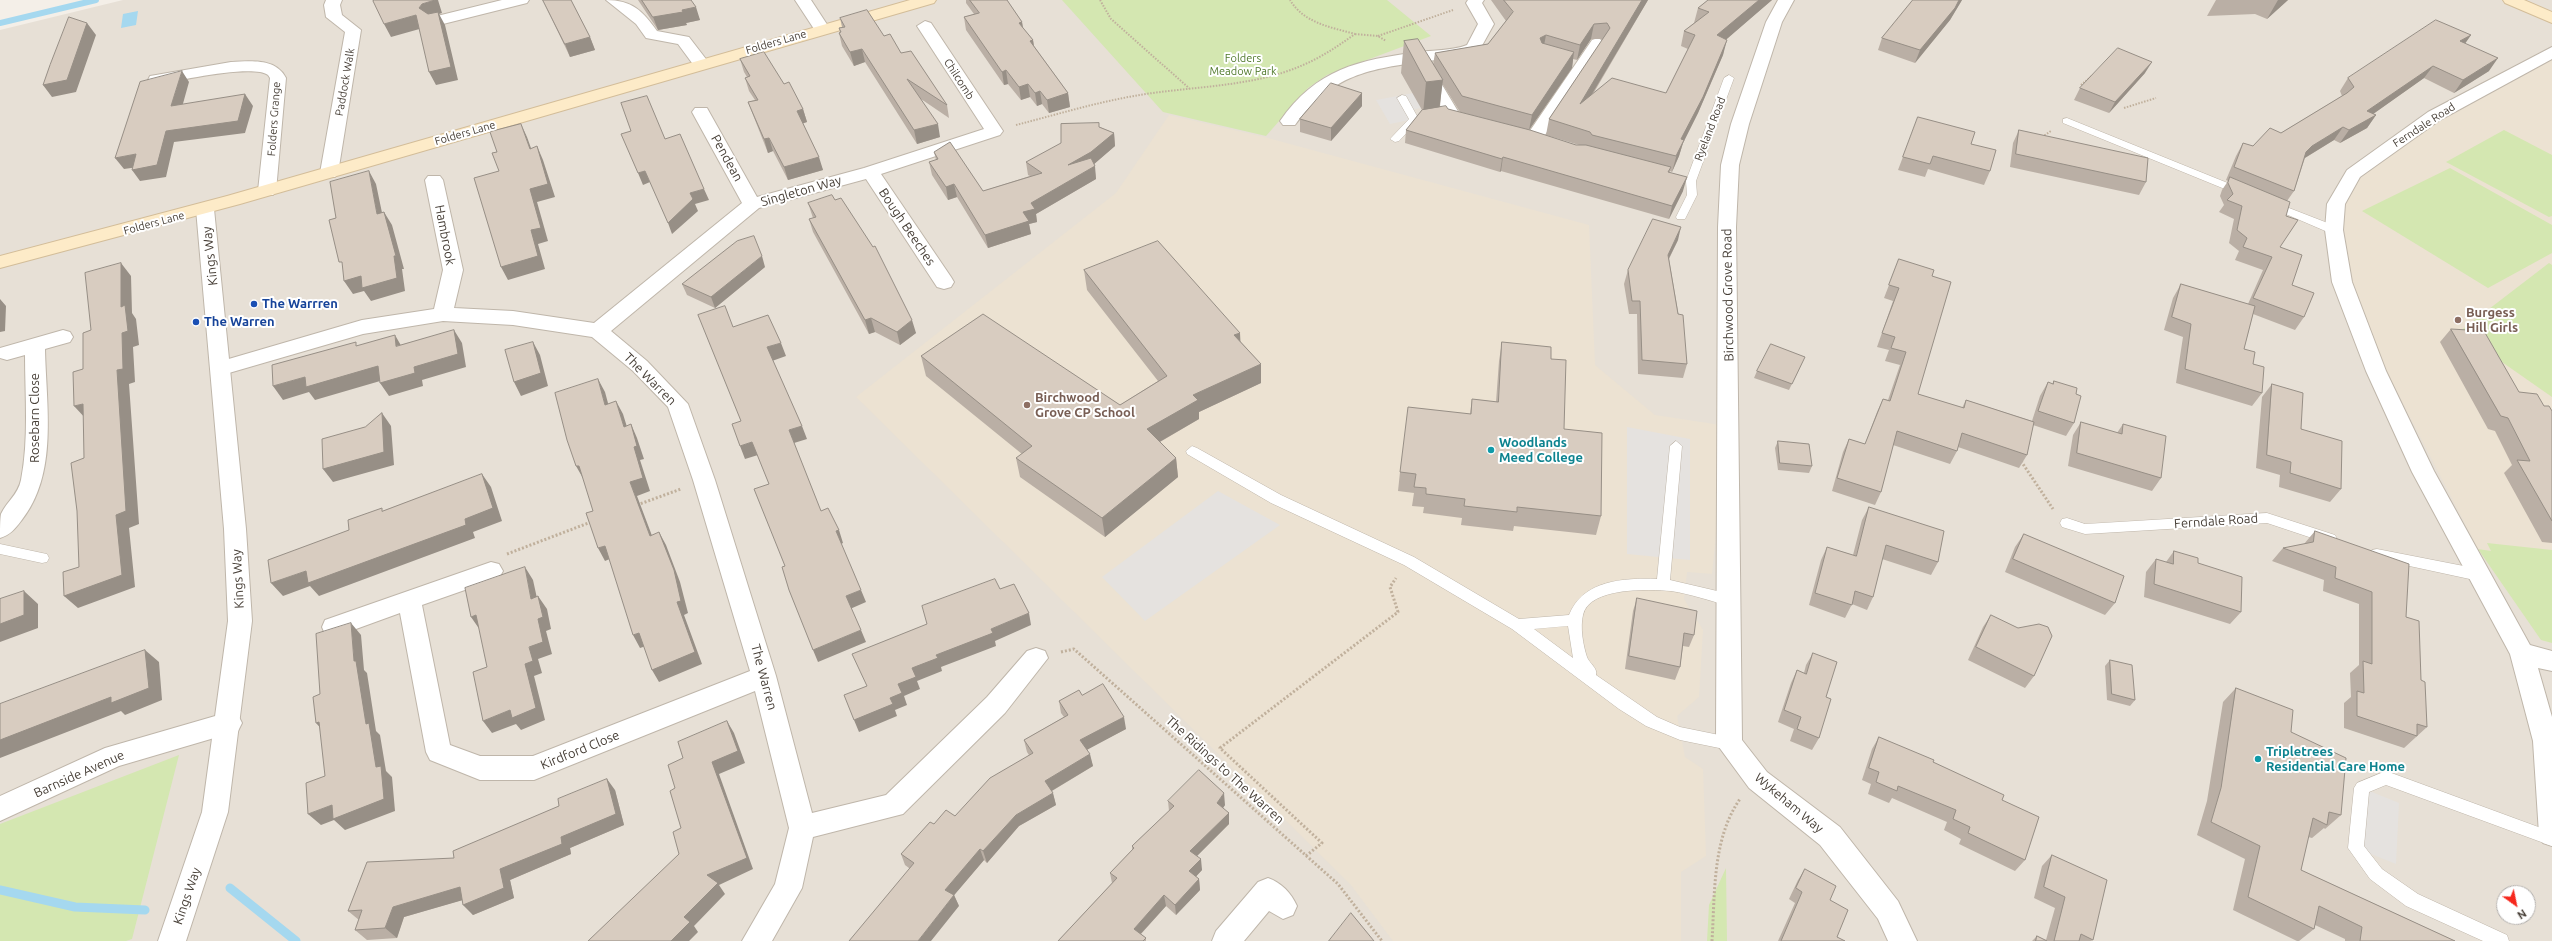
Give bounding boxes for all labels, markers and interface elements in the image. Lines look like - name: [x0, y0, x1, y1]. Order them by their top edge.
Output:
- street label: Folders Lane: [744, 27, 808, 57]
- street label: Paddock Walk: [333, 47, 357, 117]
- park label: Folders Meadow Park: [1209, 51, 1277, 77]
- street label: Chilcomb: [941, 56, 977, 102]
- street label: Folders Grange: [265, 81, 283, 157]
- street label: Ryeland Road: [1692, 95, 1728, 163]
- street label: Ferndale Road: [2391, 100, 2457, 150]
- street label: Folders Lane: [433, 118, 497, 148]
- street label: Pendean: [708, 132, 746, 184]
- street label: Singleton Way: [759, 172, 843, 210]
- street label: Bough Beeches: [875, 185, 939, 269]
- street label: Hambrook: [431, 203, 459, 267]
- street label: Folders Lane: [122, 209, 186, 237]
- street label: Kings Way: [199, 226, 221, 286]
- street label: Birchwood Grove Road: [1719, 228, 1737, 362]
- place label: The Warrren: [262, 296, 338, 312]
- marker: The Warrren: [249, 299, 259, 309]
- place label: Burgess Hill Girls: [2466, 305, 2518, 336]
- place label: The Warren: [204, 314, 275, 330]
- marker: Burgess Hill Girls: [2453, 315, 2463, 325]
- marker: The Warren: [191, 317, 201, 327]
- street label: The Warren: [621, 350, 679, 408]
- street label: Rosebarn Close: [27, 373, 43, 463]
- place label: Birchwood Grove CP School: [1035, 390, 1135, 421]
- marker: Birchwood Grove CP School: [1022, 400, 1032, 410]
- place label: Woodlands Meed College: [1499, 435, 1583, 466]
- marker: Woodlands Meed College: [1486, 445, 1496, 455]
- street label: Ferndale Road: [2173, 510, 2259, 532]
- street label: Kings Way: [229, 549, 247, 609]
- street label: The Warren: [748, 642, 780, 712]
- street label: The Ridings to The Warren: [1163, 713, 1287, 827]
- street label: Kirdford Close: [538, 727, 622, 773]
- place label: Tripletrees Residential Care Home: [2266, 744, 2405, 775]
- street label: Barnside Avenue: [31, 747, 127, 801]
- marker: Tripletrees Residential Care Home: [2253, 754, 2263, 764]
- street label: Wykeham Way: [1752, 770, 1826, 836]
- street label: Kings Way: [170, 865, 204, 927]
- north arrow: [2496, 885, 2536, 925]
- text: N: [2515, 907, 2529, 921]

